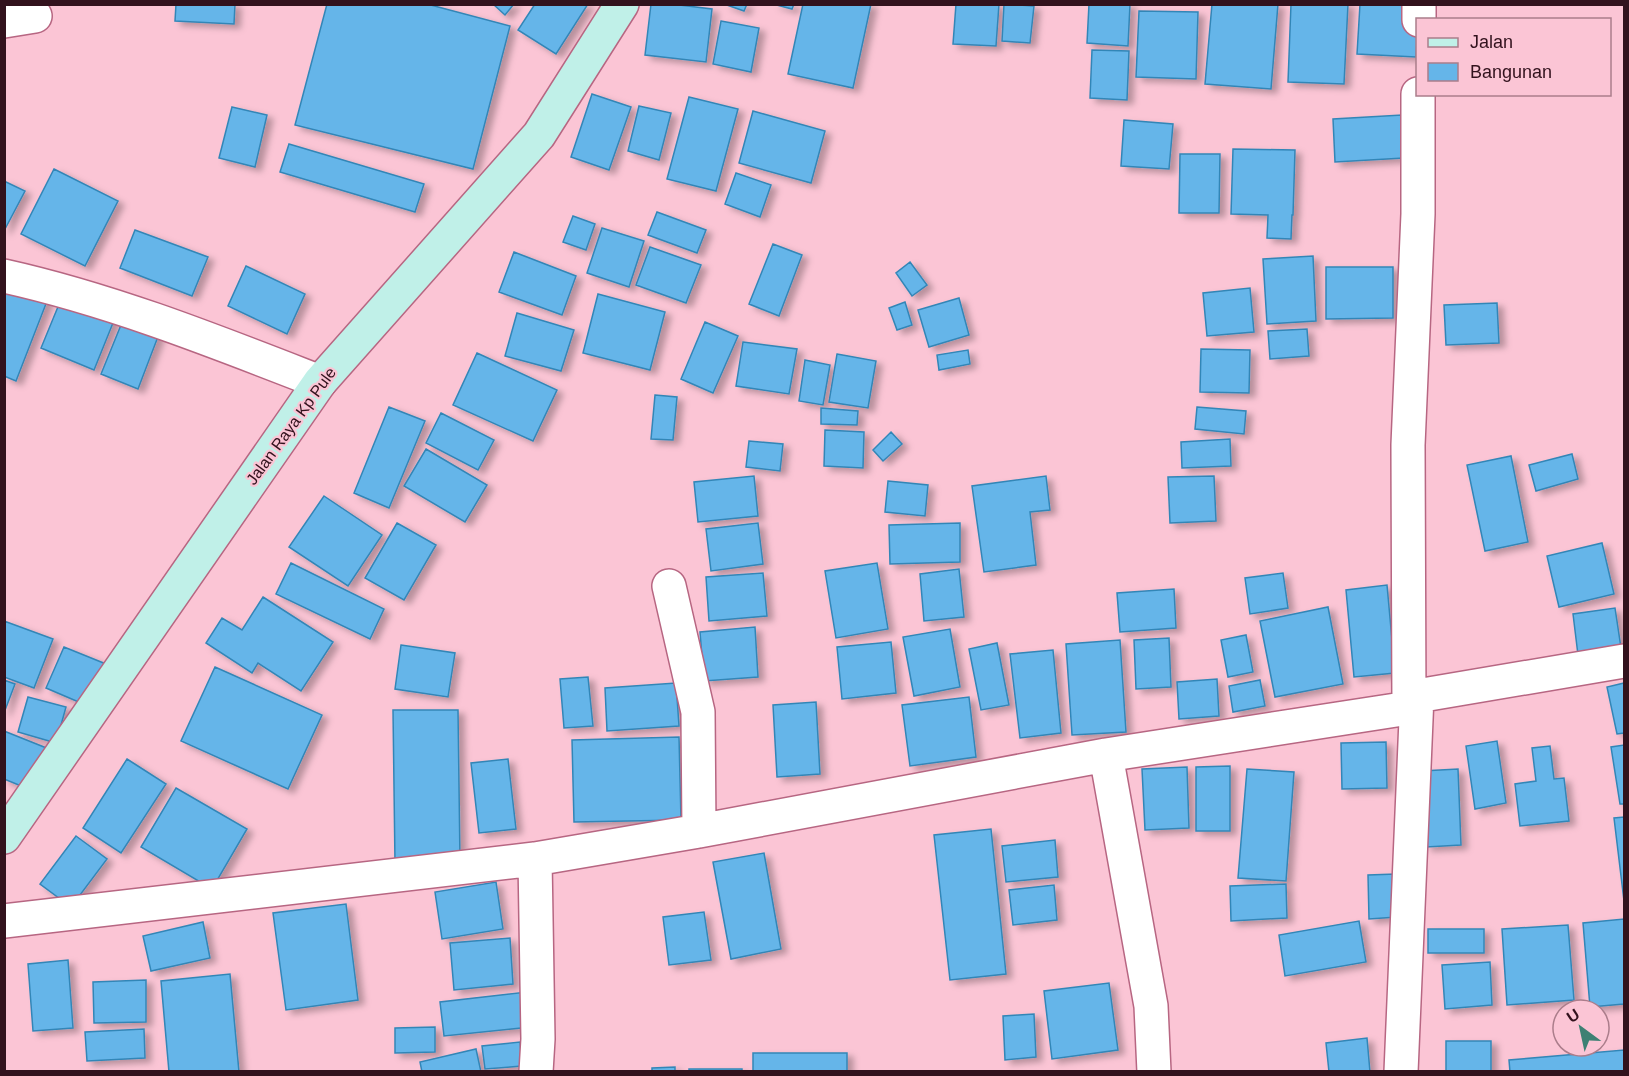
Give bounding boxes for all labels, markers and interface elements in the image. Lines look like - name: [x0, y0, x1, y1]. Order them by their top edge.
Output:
- legend: [1416, 18, 1611, 96]
- text: Jalan: [1470, 32, 1513, 52]
- text: Bangunan: [1470, 62, 1552, 82]
- street label: Jalan Raya Kp Pule: [243, 364, 339, 488]
- north arrow: [1551, 998, 1611, 1058]
- text: U: [1564, 1006, 1583, 1026]

